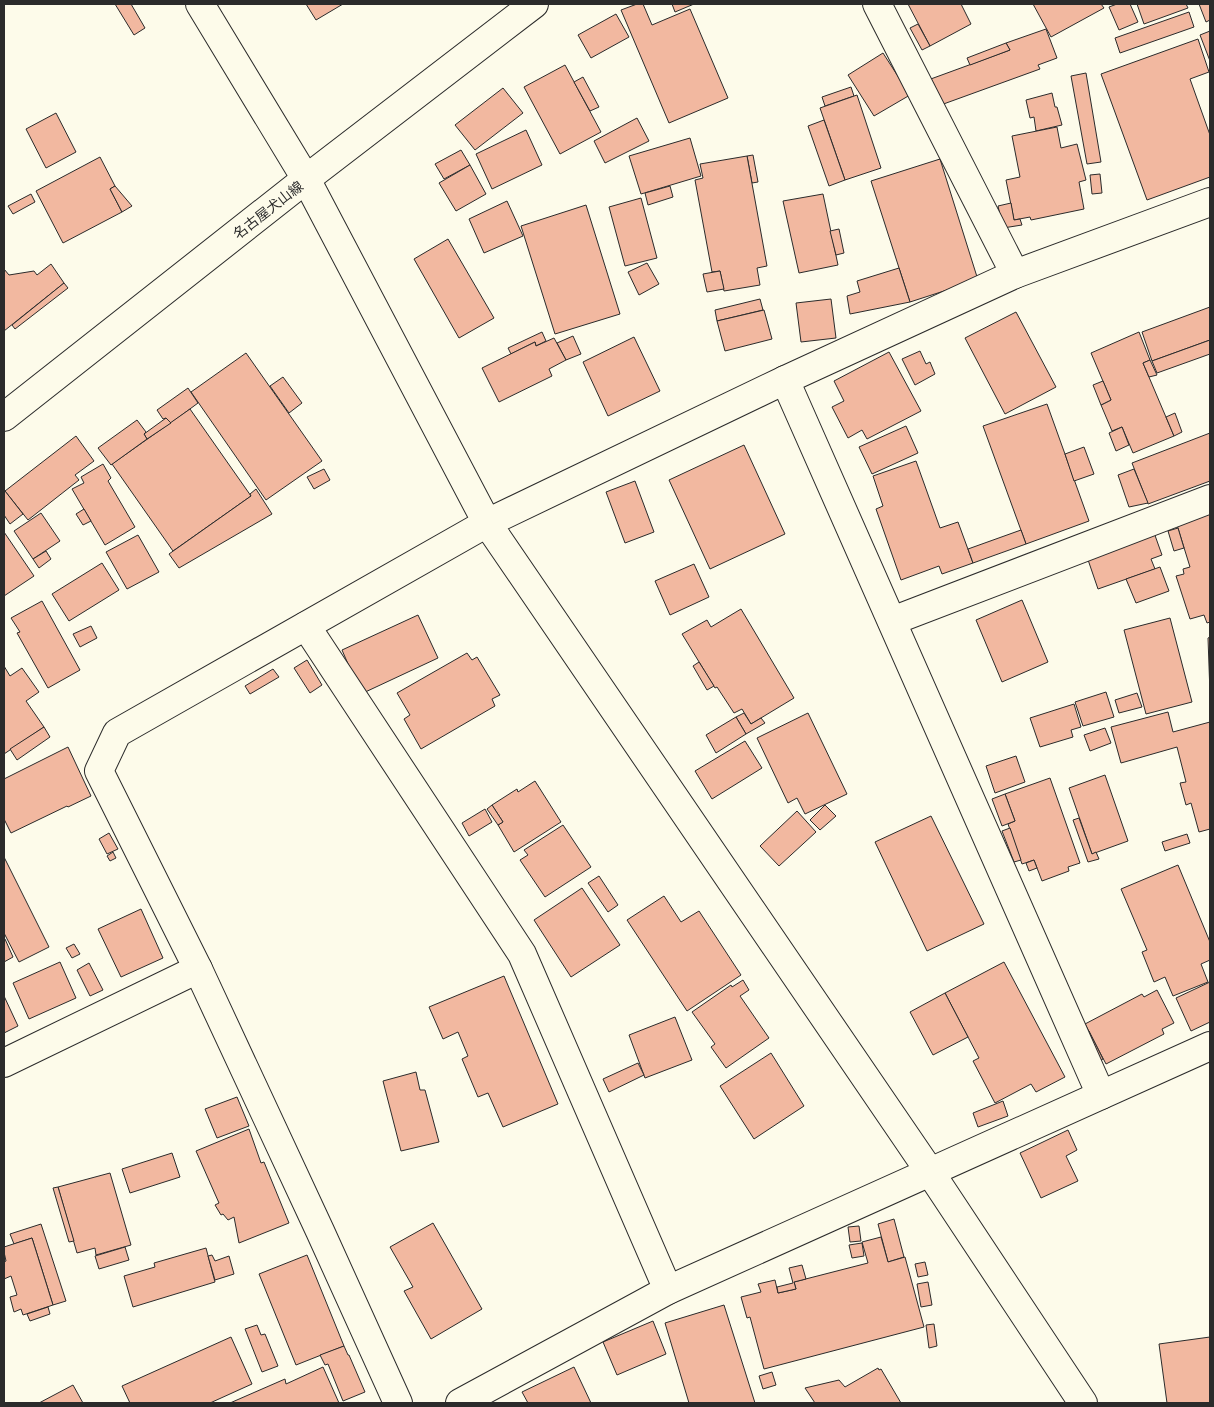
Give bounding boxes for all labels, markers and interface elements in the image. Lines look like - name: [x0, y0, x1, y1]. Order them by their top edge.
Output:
- street label: 名古屋犬山線: [229, 177, 307, 243]

